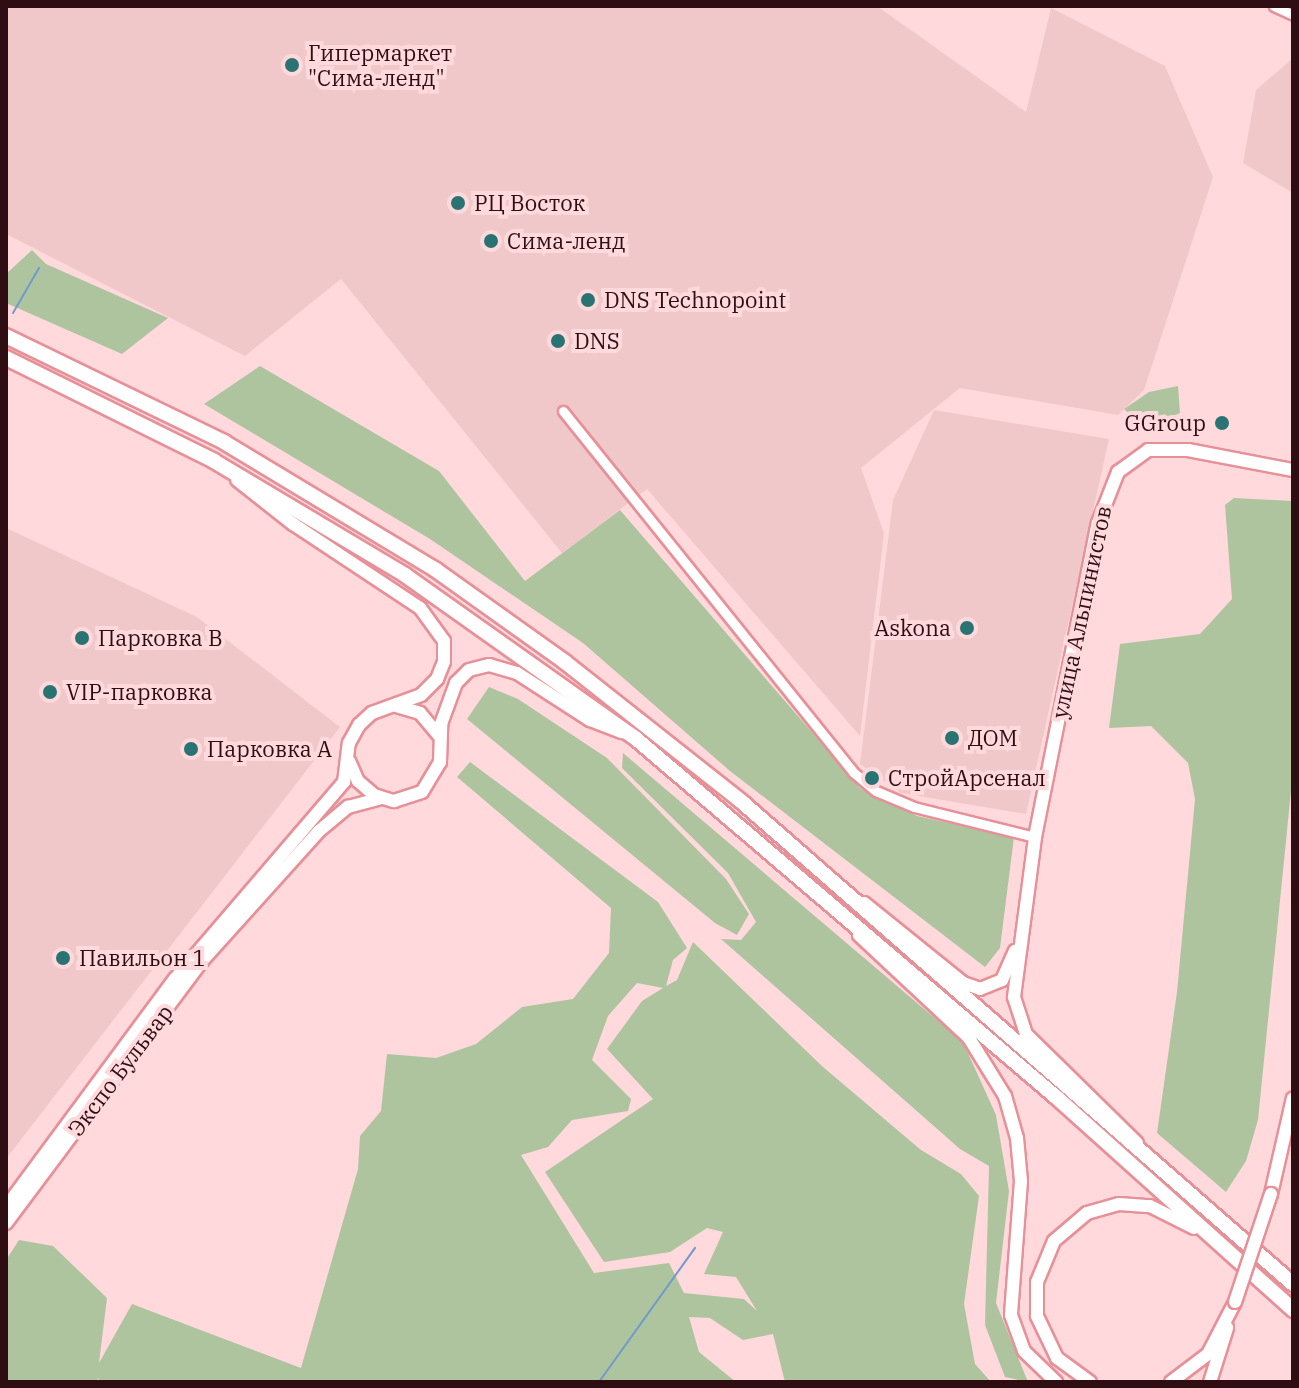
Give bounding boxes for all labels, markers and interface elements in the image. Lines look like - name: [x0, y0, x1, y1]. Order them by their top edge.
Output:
- place label: Гипермаркет "Сима-ленд": [308, 39, 452, 90]
- marker: Гипермаркет "Сима-ленд": [283, 56, 301, 74]
- place label: РЦ Восток: [474, 190, 585, 216]
- marker: РЦ Восток: [449, 194, 467, 212]
- place label: Сима-ленд: [507, 228, 626, 254]
- marker: Сима-ленд: [482, 232, 500, 250]
- place label: DNS Technopoint: [604, 287, 786, 313]
- marker: DNS Technopoint: [579, 291, 597, 309]
- place label: DNS: [574, 328, 620, 354]
- marker: DNS: [549, 332, 567, 350]
- place label: GGroup: [1125, 410, 1206, 436]
- marker: GGroup: [1213, 414, 1231, 432]
- street label: улица Альпинистов: [1046, 503, 1116, 721]
- place label: Askona: [874, 615, 951, 641]
- marker: Askona: [958, 619, 976, 637]
- place label: Парковка B: [98, 625, 223, 651]
- marker: Парковка B: [73, 629, 91, 647]
- place label: VIP-парковка: [66, 679, 212, 705]
- marker: VIP-парковка: [41, 683, 59, 701]
- place label: ДОМ: [968, 725, 1018, 751]
- marker: ДОМ: [943, 729, 961, 747]
- place label: Парковка A: [207, 736, 332, 762]
- marker: Парковка A: [182, 740, 200, 758]
- place label: СтройАрсенал: [888, 765, 1046, 791]
- marker: СтройАрсенал: [863, 769, 881, 787]
- place label: Павильон 1: [79, 945, 206, 971]
- marker: Павильон 1: [54, 949, 72, 967]
- street label: Экспо Бульвар: [62, 999, 178, 1141]

